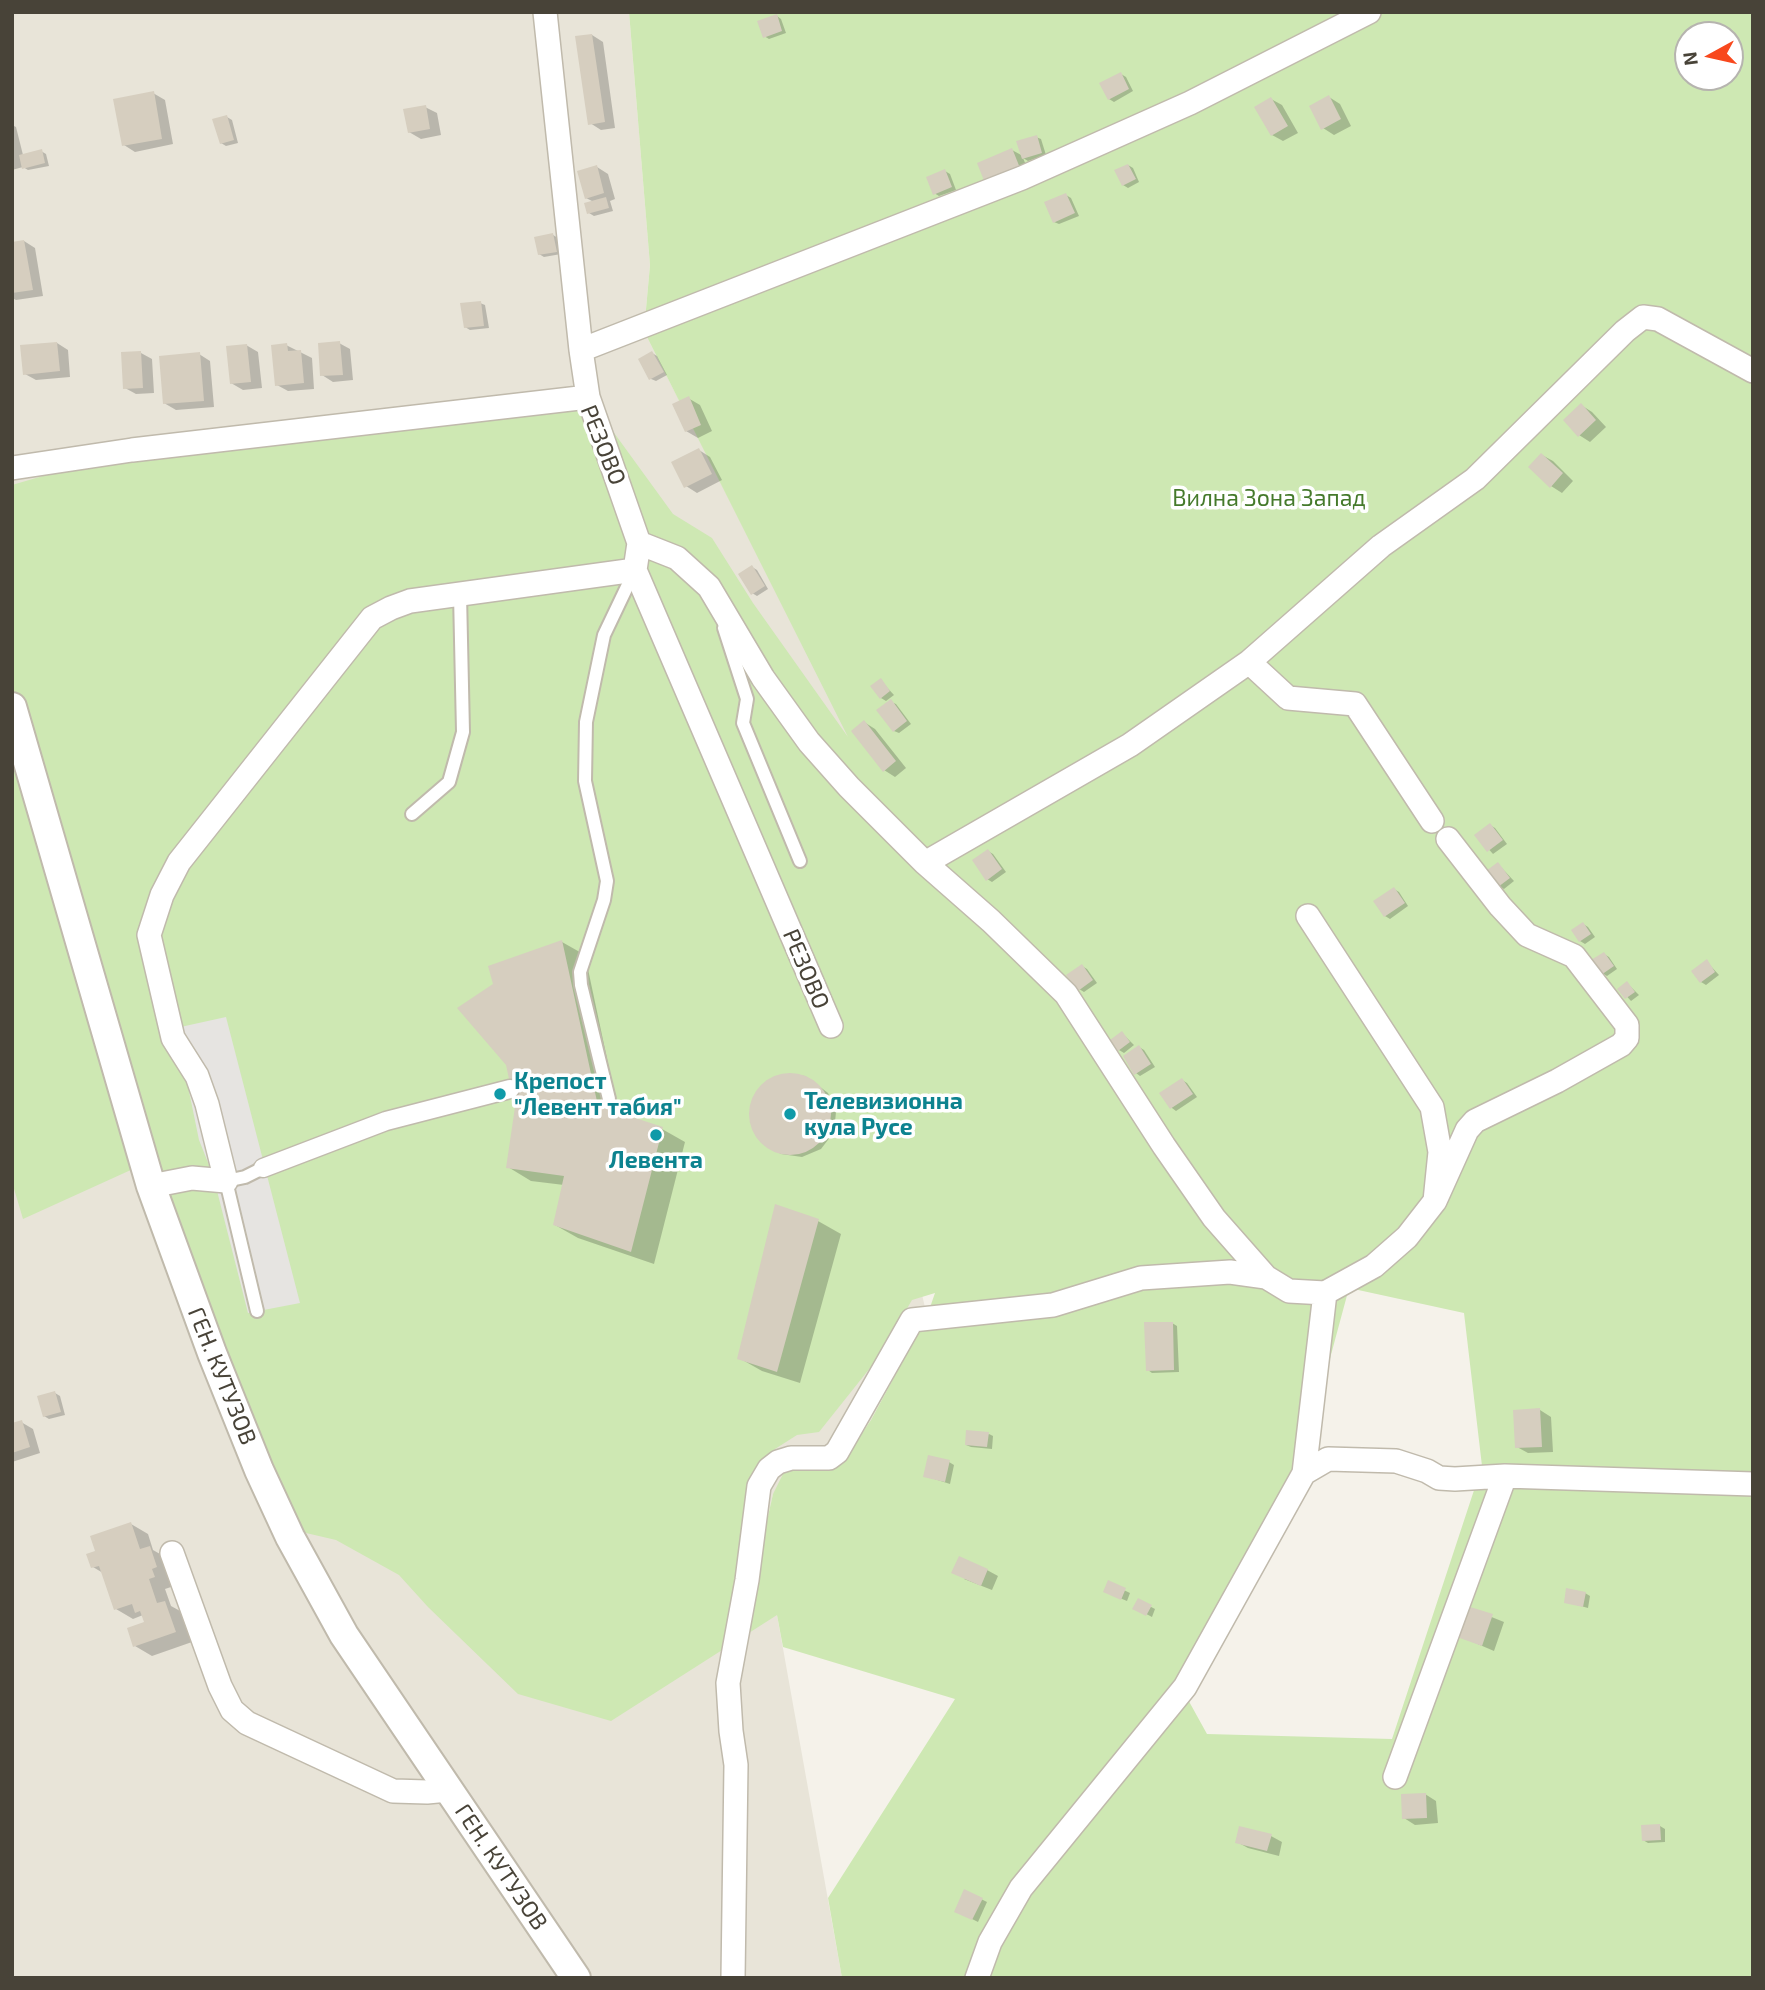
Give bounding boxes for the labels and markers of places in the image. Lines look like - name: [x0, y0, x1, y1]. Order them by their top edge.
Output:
- place label: Крепост "Левент табия": [514, 1067, 682, 1121]
- marker: Крепост "Левент табия": [492, 1086, 508, 1102]
- place label: Телевизионна кула Русе: [804, 1087, 963, 1141]
- marker: Телевизионна кула Русе: [782, 1106, 798, 1122]
- marker: Левента: [648, 1127, 664, 1143]
- place label: Левента: [609, 1146, 703, 1174]

